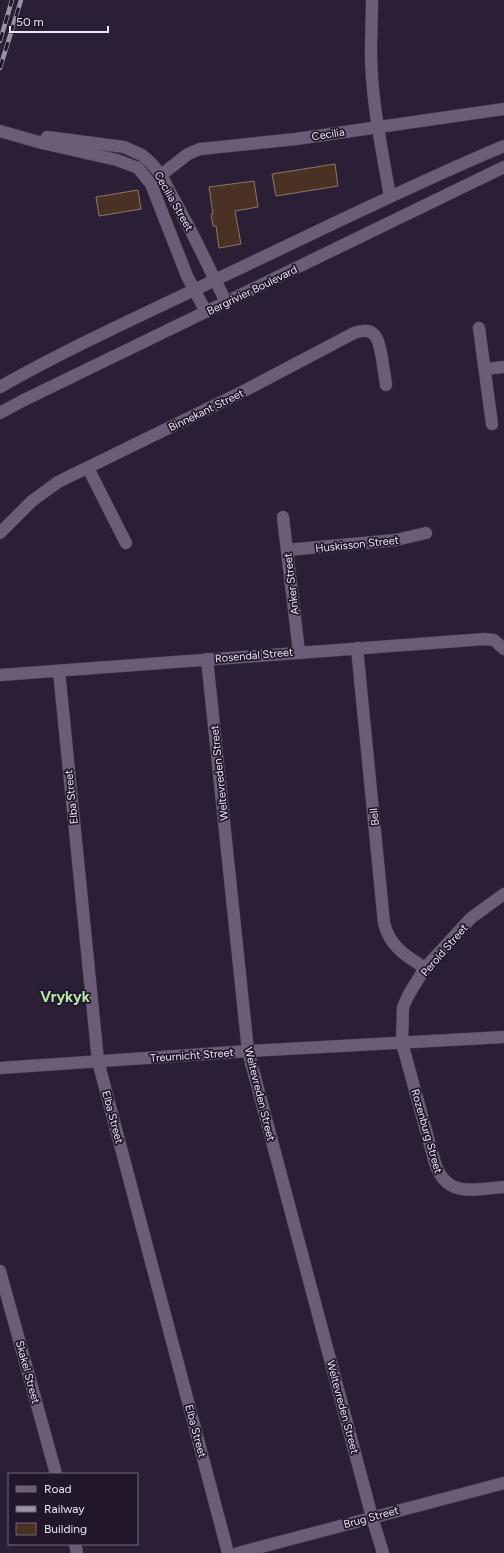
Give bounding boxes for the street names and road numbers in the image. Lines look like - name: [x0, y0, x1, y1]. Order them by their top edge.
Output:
- street label: Cecilia: [311, 125, 345, 143]
- street label: Cecilia Street: [151, 169, 196, 233]
- street label: Bergrivier Boulevard: [205, 263, 299, 318]
- street label: Binnekant Street: [166, 387, 246, 434]
- street label: Huskisson Street: [315, 534, 399, 555]
- street label: Anker Street: [281, 552, 302, 616]
- street label: Rosendal Street: [214, 646, 294, 665]
- street label: Weltevreden Street: [208, 724, 231, 821]
- street label: Elba Street: [62, 769, 81, 825]
- street label: Bell: [367, 808, 382, 826]
- street label: Perold Street: [418, 922, 471, 979]
- street label: Treurnicht Street: [150, 1046, 234, 1065]
- street label: Weltevreden Street: [242, 1046, 277, 1142]
- street label: Rozenburg Street: [408, 1087, 445, 1175]
- street label: Elba Street: [99, 1089, 126, 1145]
- street label: Skakel Street: [13, 1339, 42, 1405]
- street label: Weltevreden Street: [324, 1359, 361, 1455]
- street label: Elba Street: [182, 1403, 209, 1459]
- street label: Brug Street: [342, 1504, 400, 1531]

